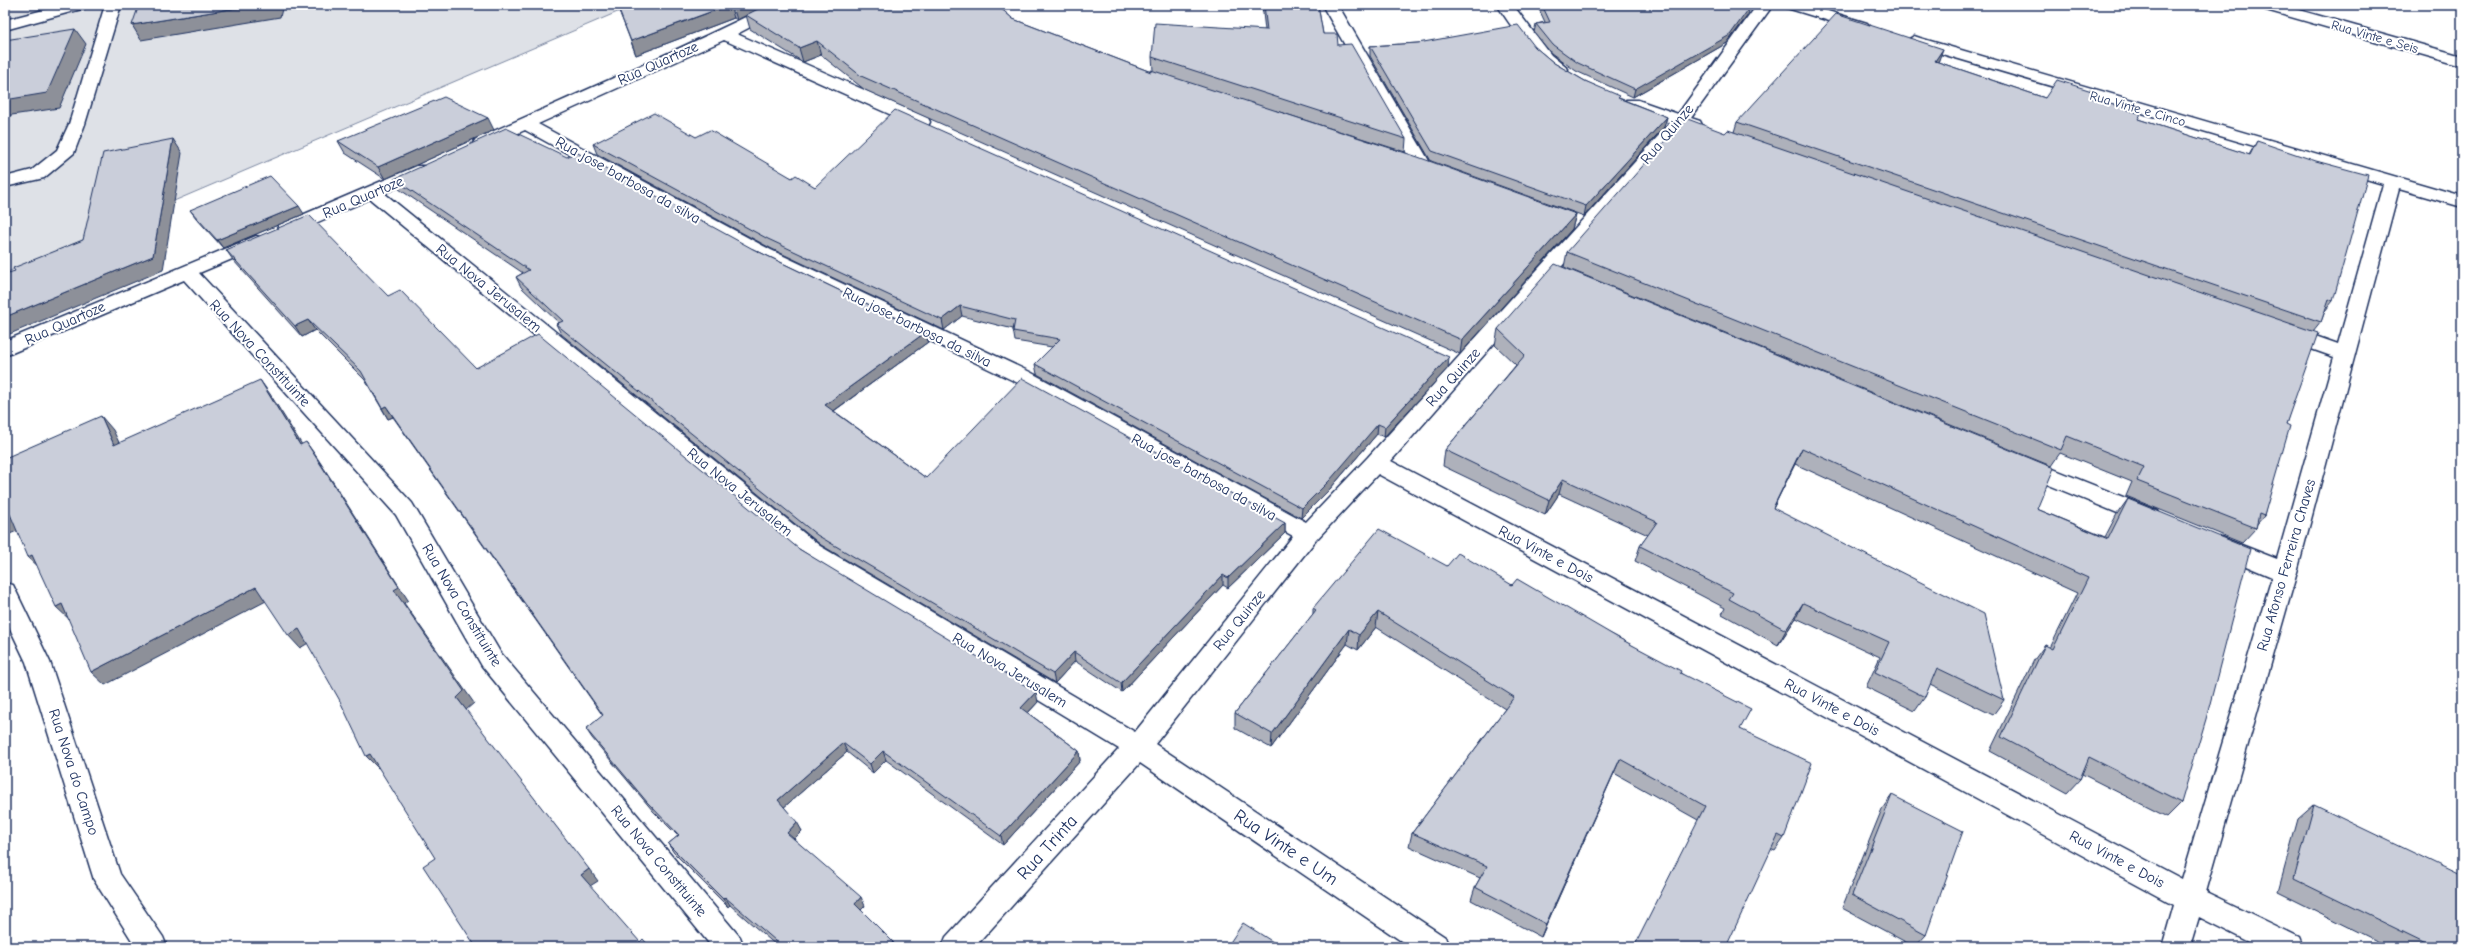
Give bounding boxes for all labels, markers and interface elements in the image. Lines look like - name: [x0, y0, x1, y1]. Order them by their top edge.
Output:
- street label: Rua Vinte e Seis: [2330, 17, 2420, 56]
- street label: Rua Quartoze: [615, 37, 702, 89]
- street label: Rua Vinte e Cinco: [2088, 88, 2188, 129]
- street label: Rua Quinze: [1637, 100, 1698, 168]
- street label: Rua jose barbosa da silva: [552, 133, 704, 227]
- street label: Rua Quartoze: [320, 172, 407, 222]
- street label: Rua Nova Jerusalem: [432, 240, 546, 336]
- street label: Rua jose barbosa da silva: [840, 283, 994, 371]
- street label: Rua Nova Constituinte: [206, 296, 315, 411]
- street label: Rua Quartoze: [22, 297, 109, 349]
- street label: Rua Quinze: [1422, 343, 1484, 410]
- street label: Rua jose barbosa da silva: [1128, 430, 1280, 524]
- street label: Rua Nova Jerusalem: [683, 444, 797, 540]
- street label: Rua Afonso Ferreira Chaves: [2253, 477, 2319, 653]
- street label: Rua Vinte e Dois: [1495, 521, 1597, 587]
- street label: Rua Nova Constituinte: [418, 540, 506, 670]
- street label: Rua Quinze: [1209, 586, 1269, 654]
- street label: Rua Nova Jerusalem: [949, 629, 1071, 711]
- street label: Rua Vinte e Dois: [1781, 674, 1883, 740]
- street label: Rua Nova do Campo: [45, 707, 103, 838]
- street label: Rua Nova Constituinte: [607, 802, 711, 921]
- street label: Rua Vinte e Um: [1230, 805, 1342, 890]
- street label: Rua Trinta: [1013, 811, 1082, 884]
- street label: Rua Vinte e Dois: [2066, 826, 2168, 892]

